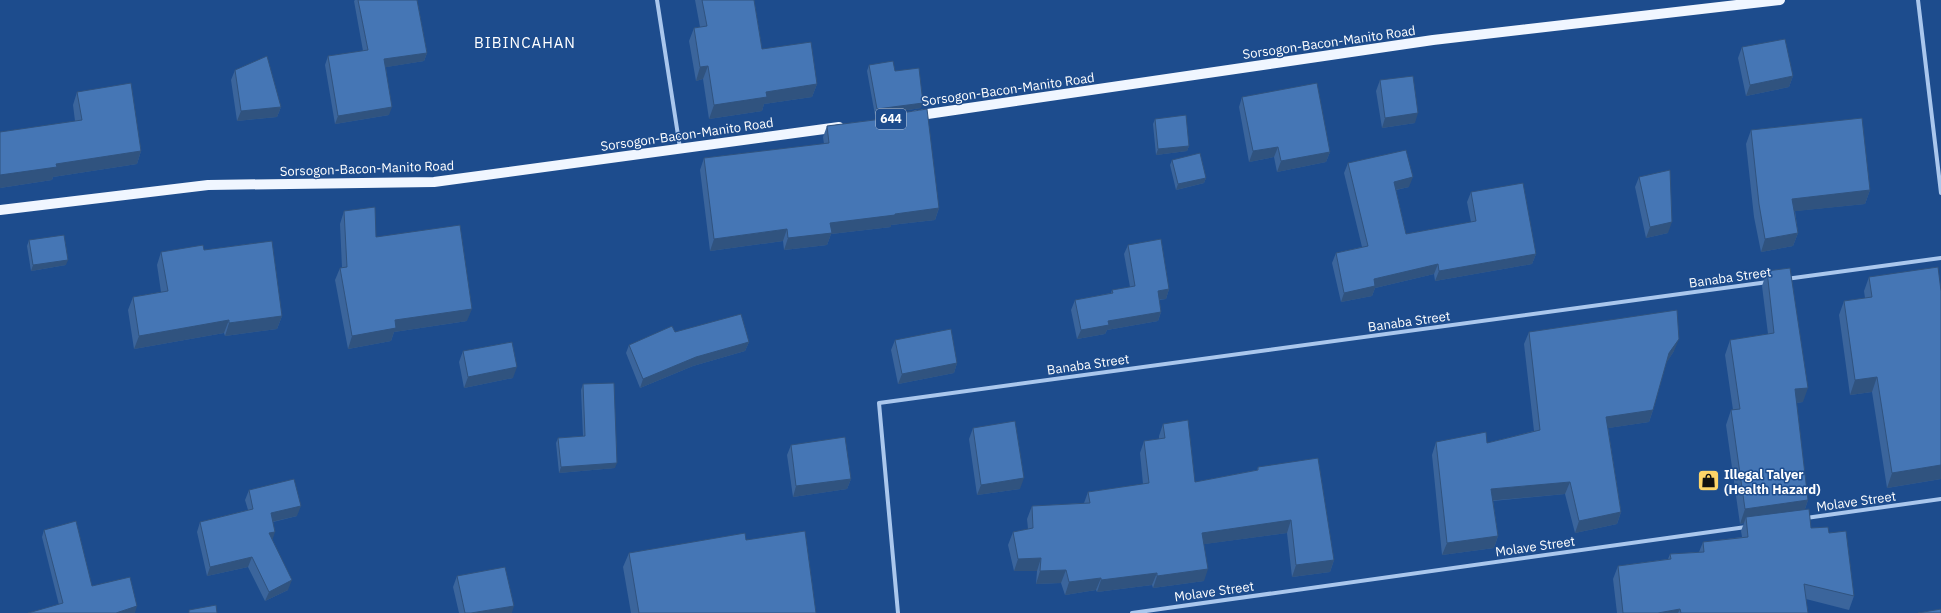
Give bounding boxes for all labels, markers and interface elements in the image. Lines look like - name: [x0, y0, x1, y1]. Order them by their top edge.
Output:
- street label: Sorsogon-Bacon-Manito Road: [1241, 22, 1417, 63]
- district label: BIBINCAHAN: [474, 33, 576, 52]
- street label: Sorsogon-Bacon-Manito Road: [920, 69, 1096, 110]
- road number: 644: [876, 109, 906, 129]
- street label: Sorsogon-Bacon-Manito Road: [599, 114, 775, 155]
- street label: Sorsogon-Bacon-Manito Road: [280, 157, 455, 180]
- street label: Banaba Street: [1688, 263, 1772, 292]
- street label: Banaba Street: [1367, 307, 1451, 336]
- street label: Banaba Street: [1046, 350, 1130, 379]
- place label: Illegal Talyer (Health Hazard): [1724, 466, 1821, 498]
- shop icon: Illegal Talyer (Health Hazard): [1695, 468, 1721, 494]
- street label: Molave Street: [1815, 487, 1897, 516]
- street label: Molave Street: [1494, 532, 1576, 561]
- street label: Molave Street: [1173, 577, 1255, 606]

